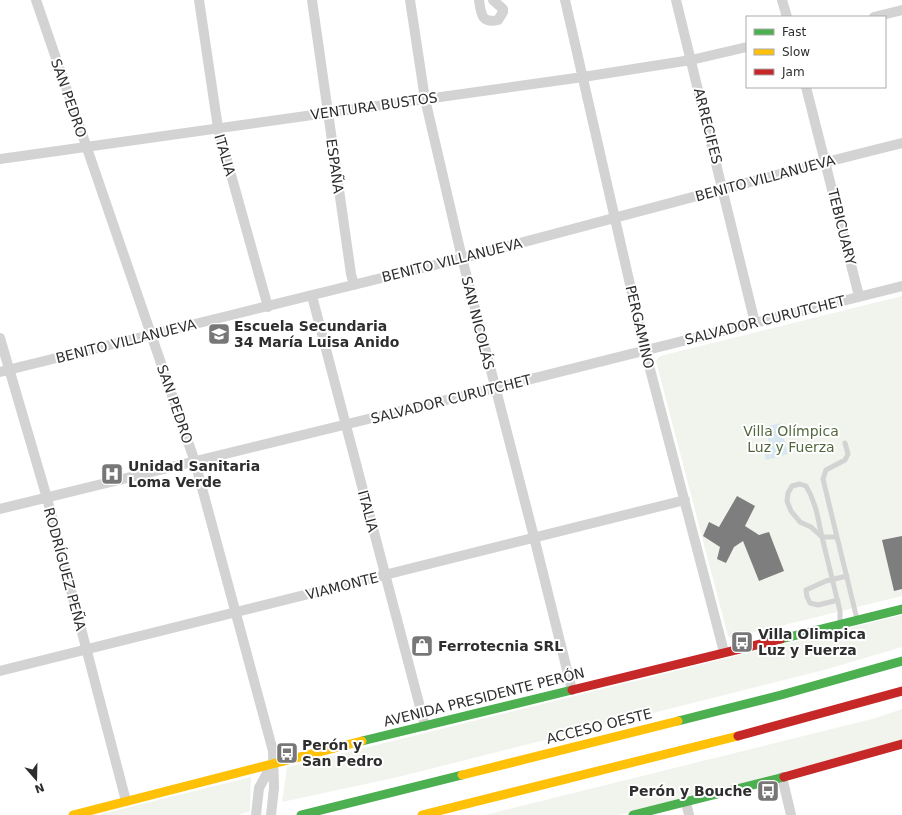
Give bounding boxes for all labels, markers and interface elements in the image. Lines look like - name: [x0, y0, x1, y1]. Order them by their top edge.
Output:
- legend: [746, 16, 886, 88]
- text: Fast: [782, 25, 806, 39]
- text: Slow: [782, 45, 810, 59]
- street label: SAN PEDRO: [48, 56, 90, 140]
- text: Jam: [781, 65, 805, 79]
- street label: ARRECIFES: [691, 86, 725, 166]
- street label: VENTURA BUSTOS: [309, 89, 439, 123]
- street label: ITALIA: [211, 132, 239, 178]
- street label: ESPAÑA: [323, 138, 347, 195]
- street label: BENITO VILLANUEVA: [693, 152, 837, 204]
- street label: TEBICUARY: [825, 186, 859, 267]
- street label: BENITO VILLANUEVA: [380, 235, 524, 285]
- street label: SAN NICOLÁS: [459, 275, 497, 371]
- street label: PERGAMINO: [623, 284, 657, 370]
- street label: SALVADOR CURUTCHET: [683, 292, 847, 348]
- street label: BENITO VILLANUEVA: [54, 316, 198, 366]
- place label: Escuela Secundaria 34 María Luisa Anido: [234, 318, 400, 350]
- school or university icon: Escuela Secundaria 34 María Luisa Anido: [206, 321, 232, 347]
- street label: SAN PEDRO: [154, 362, 196, 446]
- street label: SALVADOR CURUTCHET: [369, 371, 533, 427]
- park label: Villa Olímpica Luz y Fuerza: [743, 423, 839, 455]
- place label: Unidad Sanitaria Loma Verde: [128, 458, 260, 490]
- hospital icon: Unidad Sanitaria Loma Verde: [99, 461, 125, 487]
- street label: ITALIA: [355, 488, 381, 534]
- street label: RODRÍGUEZ PEÑA: [41, 506, 89, 633]
- street label: VIAMONTE: [304, 569, 380, 603]
- place label: Villa Olimpica Luz y Fuerza: [758, 626, 866, 658]
- bus stop icon: Villa Olimpica Luz y Fuerza: [729, 629, 755, 655]
- shop icon: Ferrotecnia SRL: [409, 633, 435, 659]
- place label: Ferrotecnia SRL: [438, 638, 563, 654]
- street label: AVENIDA PRESIDENTE PERÓN: [382, 663, 586, 730]
- street label: ACCESO OESTE: [545, 705, 653, 747]
- place label: Perón y San Pedro: [302, 737, 383, 769]
- bus stop icon: Perón y San Pedro: [274, 740, 300, 766]
- north arrow: [16, 759, 56, 799]
- bus stop icon: Perón y Bouche: [755, 778, 781, 804]
- text: N: [33, 780, 46, 796]
- place label: Perón y Bouche: [629, 783, 752, 799]

